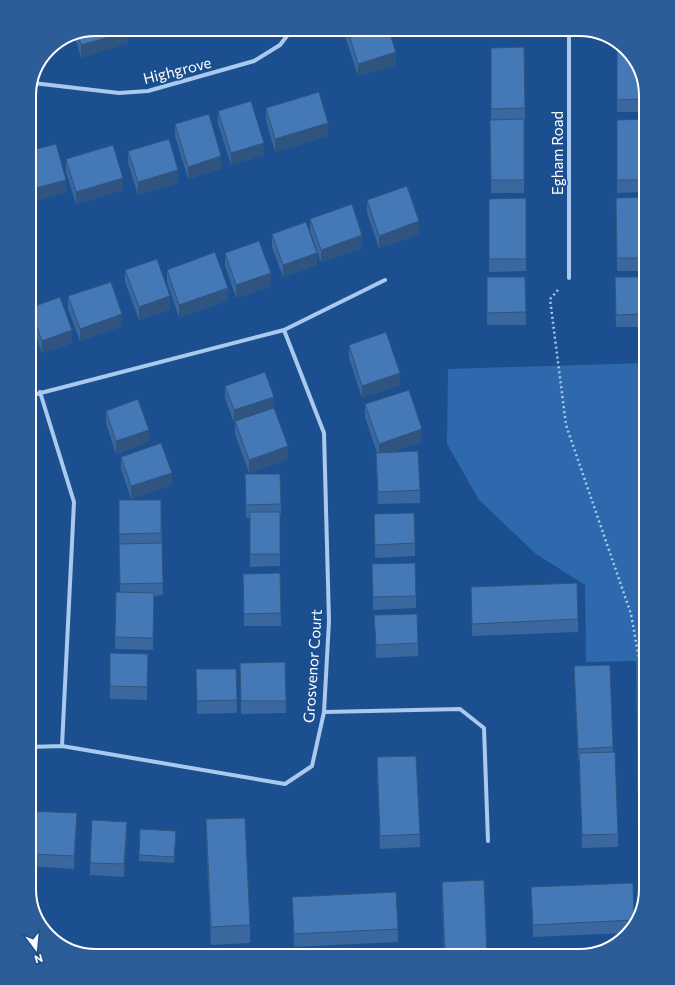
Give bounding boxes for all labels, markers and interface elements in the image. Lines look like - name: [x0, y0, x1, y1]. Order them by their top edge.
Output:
- street label: Highgrove: [141, 53, 213, 87]
- street label: Egham Road: [548, 111, 566, 195]
- street label: Grosvenor Court: [299, 609, 325, 723]
- north arrow: [16, 929, 56, 969]
- text: N: [33, 952, 45, 966]

